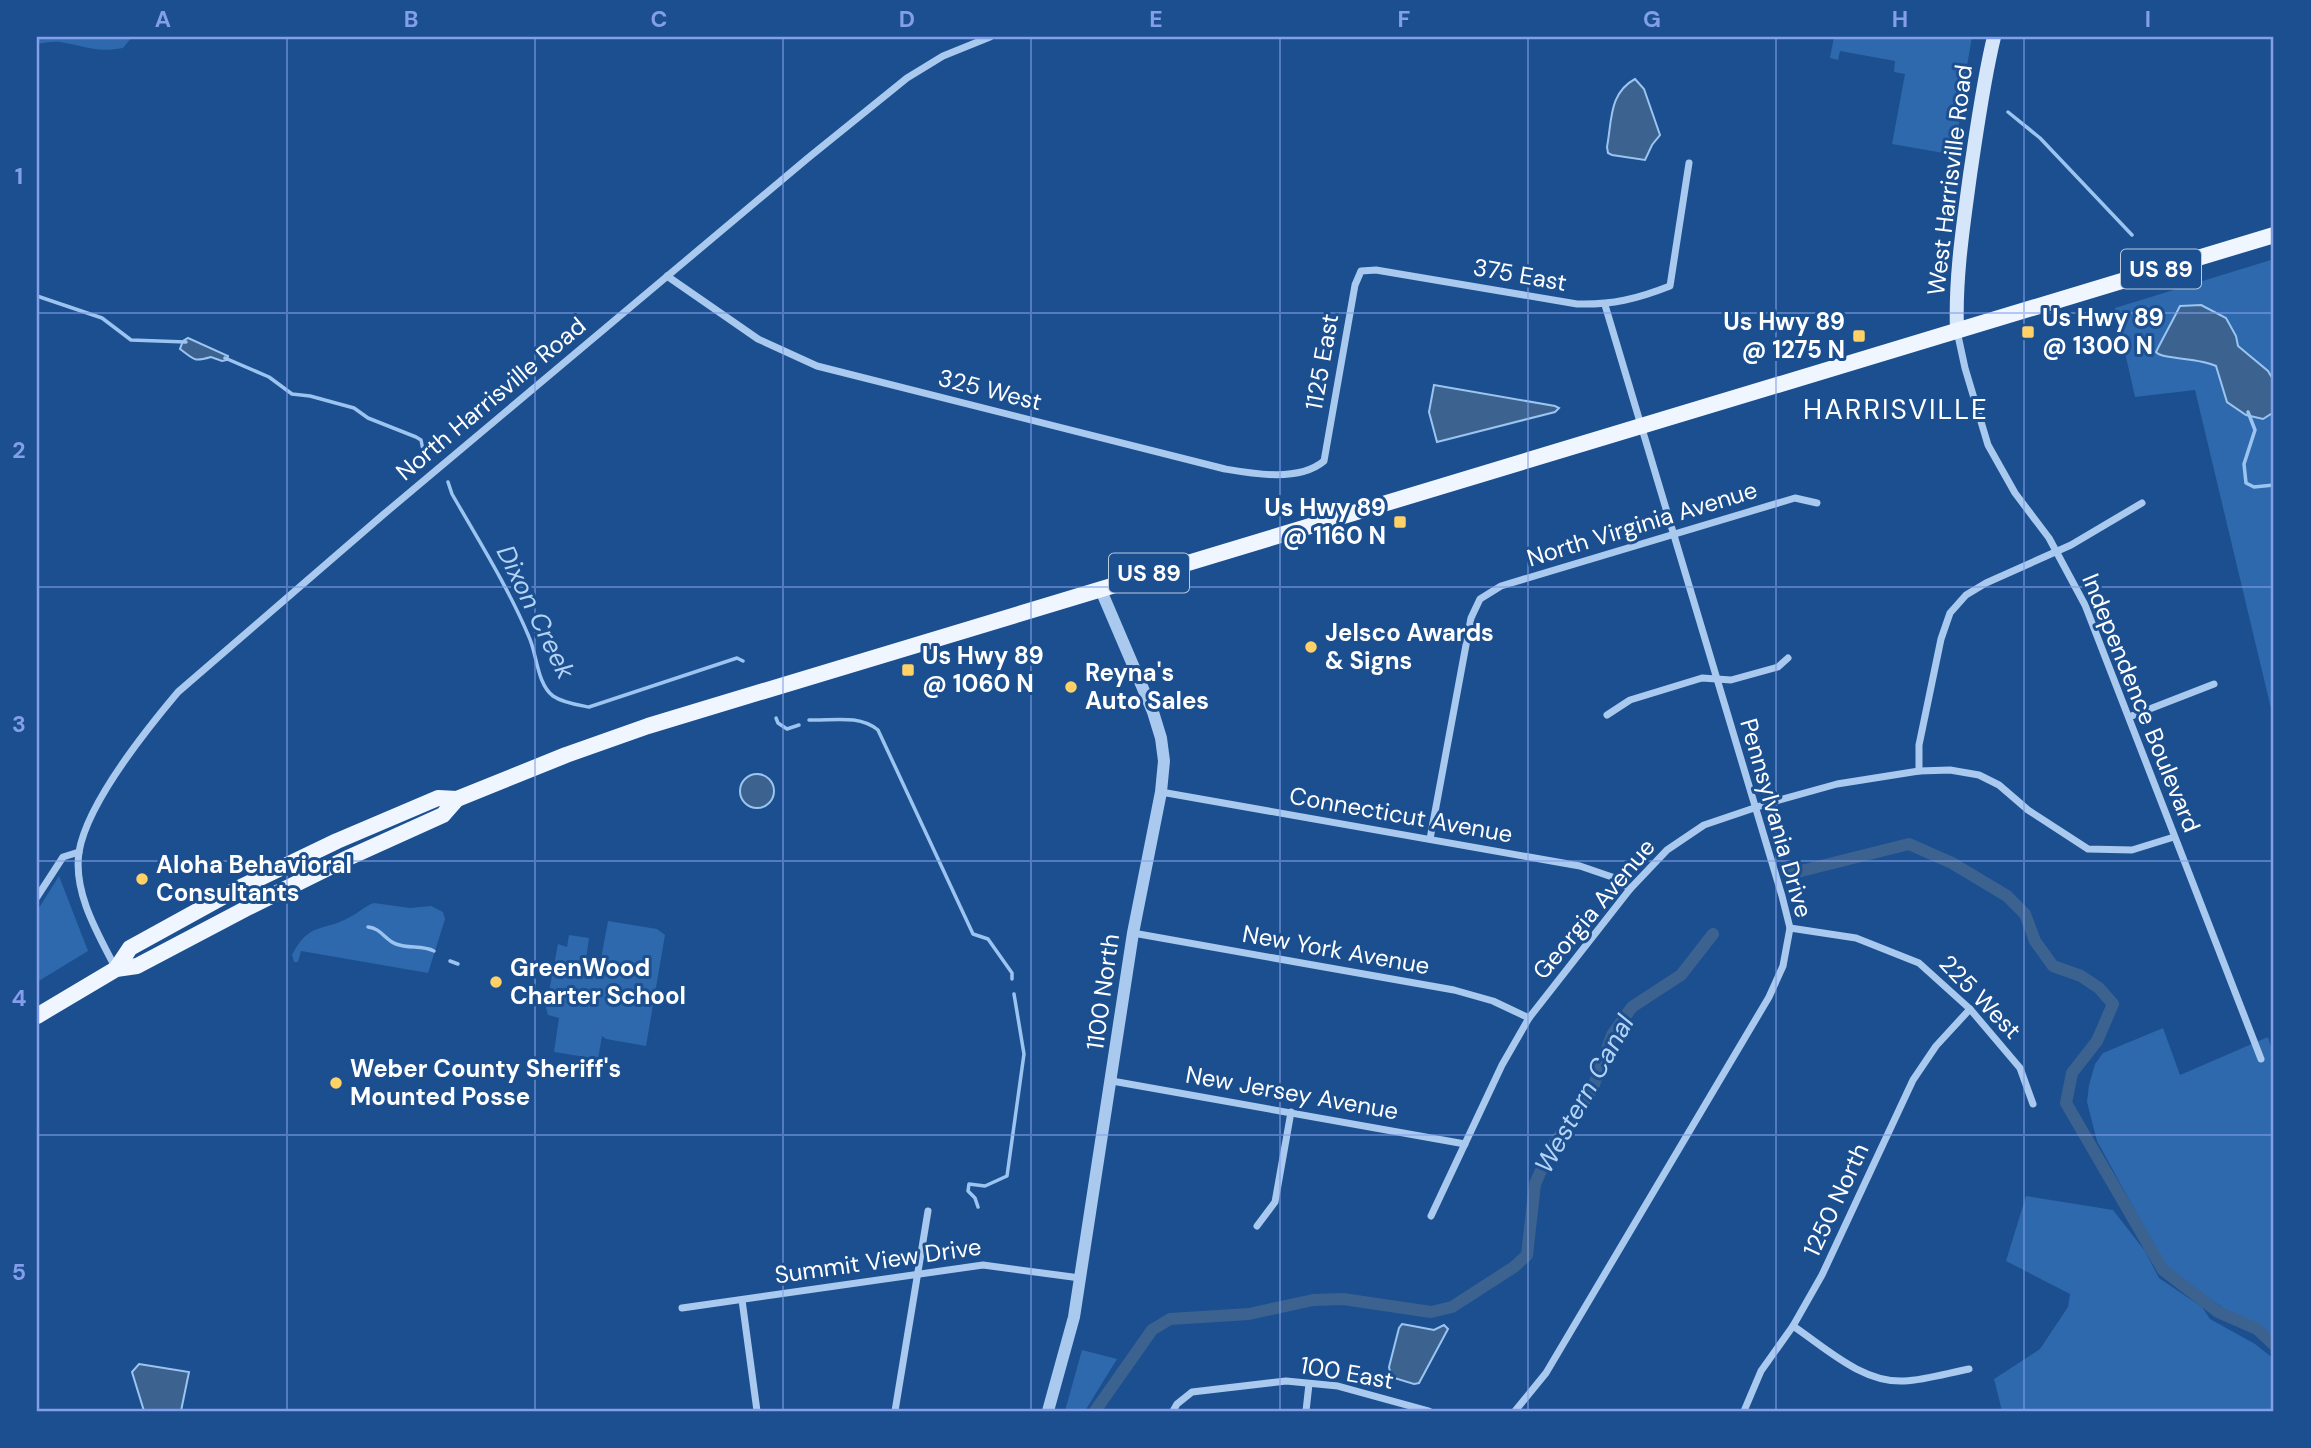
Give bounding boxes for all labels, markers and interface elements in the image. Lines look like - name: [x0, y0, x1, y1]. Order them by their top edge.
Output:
- text: A: [155, 4, 171, 34]
- text: B: [404, 4, 418, 34]
- text: C: [651, 4, 667, 34]
- text: D: [899, 4, 915, 34]
- text: E: [1149, 4, 1163, 34]
- text: F: [1398, 4, 1411, 34]
- text: G: [1643, 4, 1661, 34]
- text: H: [1892, 4, 1908, 34]
- text: I: [2145, 4, 2151, 34]
- street label: West Harrisville Road: [1920, 63, 1979, 297]
- text: 1: [15, 161, 23, 191]
- road number: US 89: [2121, 250, 2201, 288]
- street label: 375 East: [1471, 251, 1569, 298]
- place label: Us Hwy 89 @ 1300 N: [2042, 302, 2164, 361]
- place label: Us Hwy 89 @ 1275 N: [1723, 306, 1845, 365]
- street label: North Harrisville Road: [389, 310, 592, 487]
- street label: 1125 East: [1298, 311, 1345, 413]
- marker: Us Hwy 89 @ 1300 N: [2020, 324, 2036, 340]
- marker: Us Hwy 89 @ 1275 N: [1851, 328, 1867, 344]
- street label: 325 West: [935, 362, 1045, 417]
- district label: HARRISVILLE: [1803, 391, 1989, 428]
- text: 2: [12, 435, 26, 465]
- street label: North Virginia Avenue: [1523, 474, 1761, 573]
- place label: Us Hwy 89 @ 1160 N: [1264, 492, 1386, 551]
- marker: Us Hwy 89 @ 1160 N: [1392, 514, 1408, 530]
- water label: Dixon Creek: [489, 539, 583, 685]
- road number: US 89: [1109, 554, 1189, 593]
- street label: Independence Boulevard: [2075, 569, 2208, 837]
- place label: Jelsco Awards & Signs: [1325, 617, 1494, 676]
- marker: Jelsco Awards & Signs: [1303, 639, 1319, 655]
- place label: Us Hwy 89 @ 1060 N: [922, 640, 1044, 699]
- place label: Reyna's Auto Sales: [1085, 657, 1209, 716]
- marker: Us Hwy 89 @ 1060 N: [900, 662, 916, 678]
- marker: Reyna's Auto Sales: [1063, 679, 1079, 695]
- text: 3: [12, 709, 26, 739]
- street label: Pennsylvania Drive: [1733, 715, 1820, 921]
- street label: Connecticut Avenue: [1287, 780, 1515, 849]
- street label: Georgia Avenue: [1526, 832, 1662, 986]
- place label: Aloha Behavioral Consultants: [156, 849, 352, 908]
- marker: Aloha Behavioral Consultants: [134, 871, 150, 887]
- street label: New York Avenue: [1240, 918, 1432, 981]
- street label: 1100 North: [1079, 932, 1126, 1052]
- street label: 225 West: [1933, 948, 2028, 1045]
- place label: GreenWood Charter School: [510, 952, 686, 1011]
- marker: GreenWood Charter School: [488, 974, 504, 990]
- text: 4: [12, 983, 27, 1013]
- water label: Western Canal: [1526, 1008, 1642, 1179]
- place label: Weber County Sheriff's Mounted Posse: [350, 1053, 621, 1112]
- street label: New Jersey Avenue: [1183, 1059, 1401, 1126]
- marker: Weber County Sheriff's Mounted Posse: [328, 1075, 344, 1091]
- street label: 1250 North: [1796, 1138, 1875, 1261]
- street label: Summit View Drive: [773, 1231, 983, 1290]
- text: 5: [12, 1257, 26, 1287]
- street label: 100 East: [1298, 1349, 1396, 1396]

